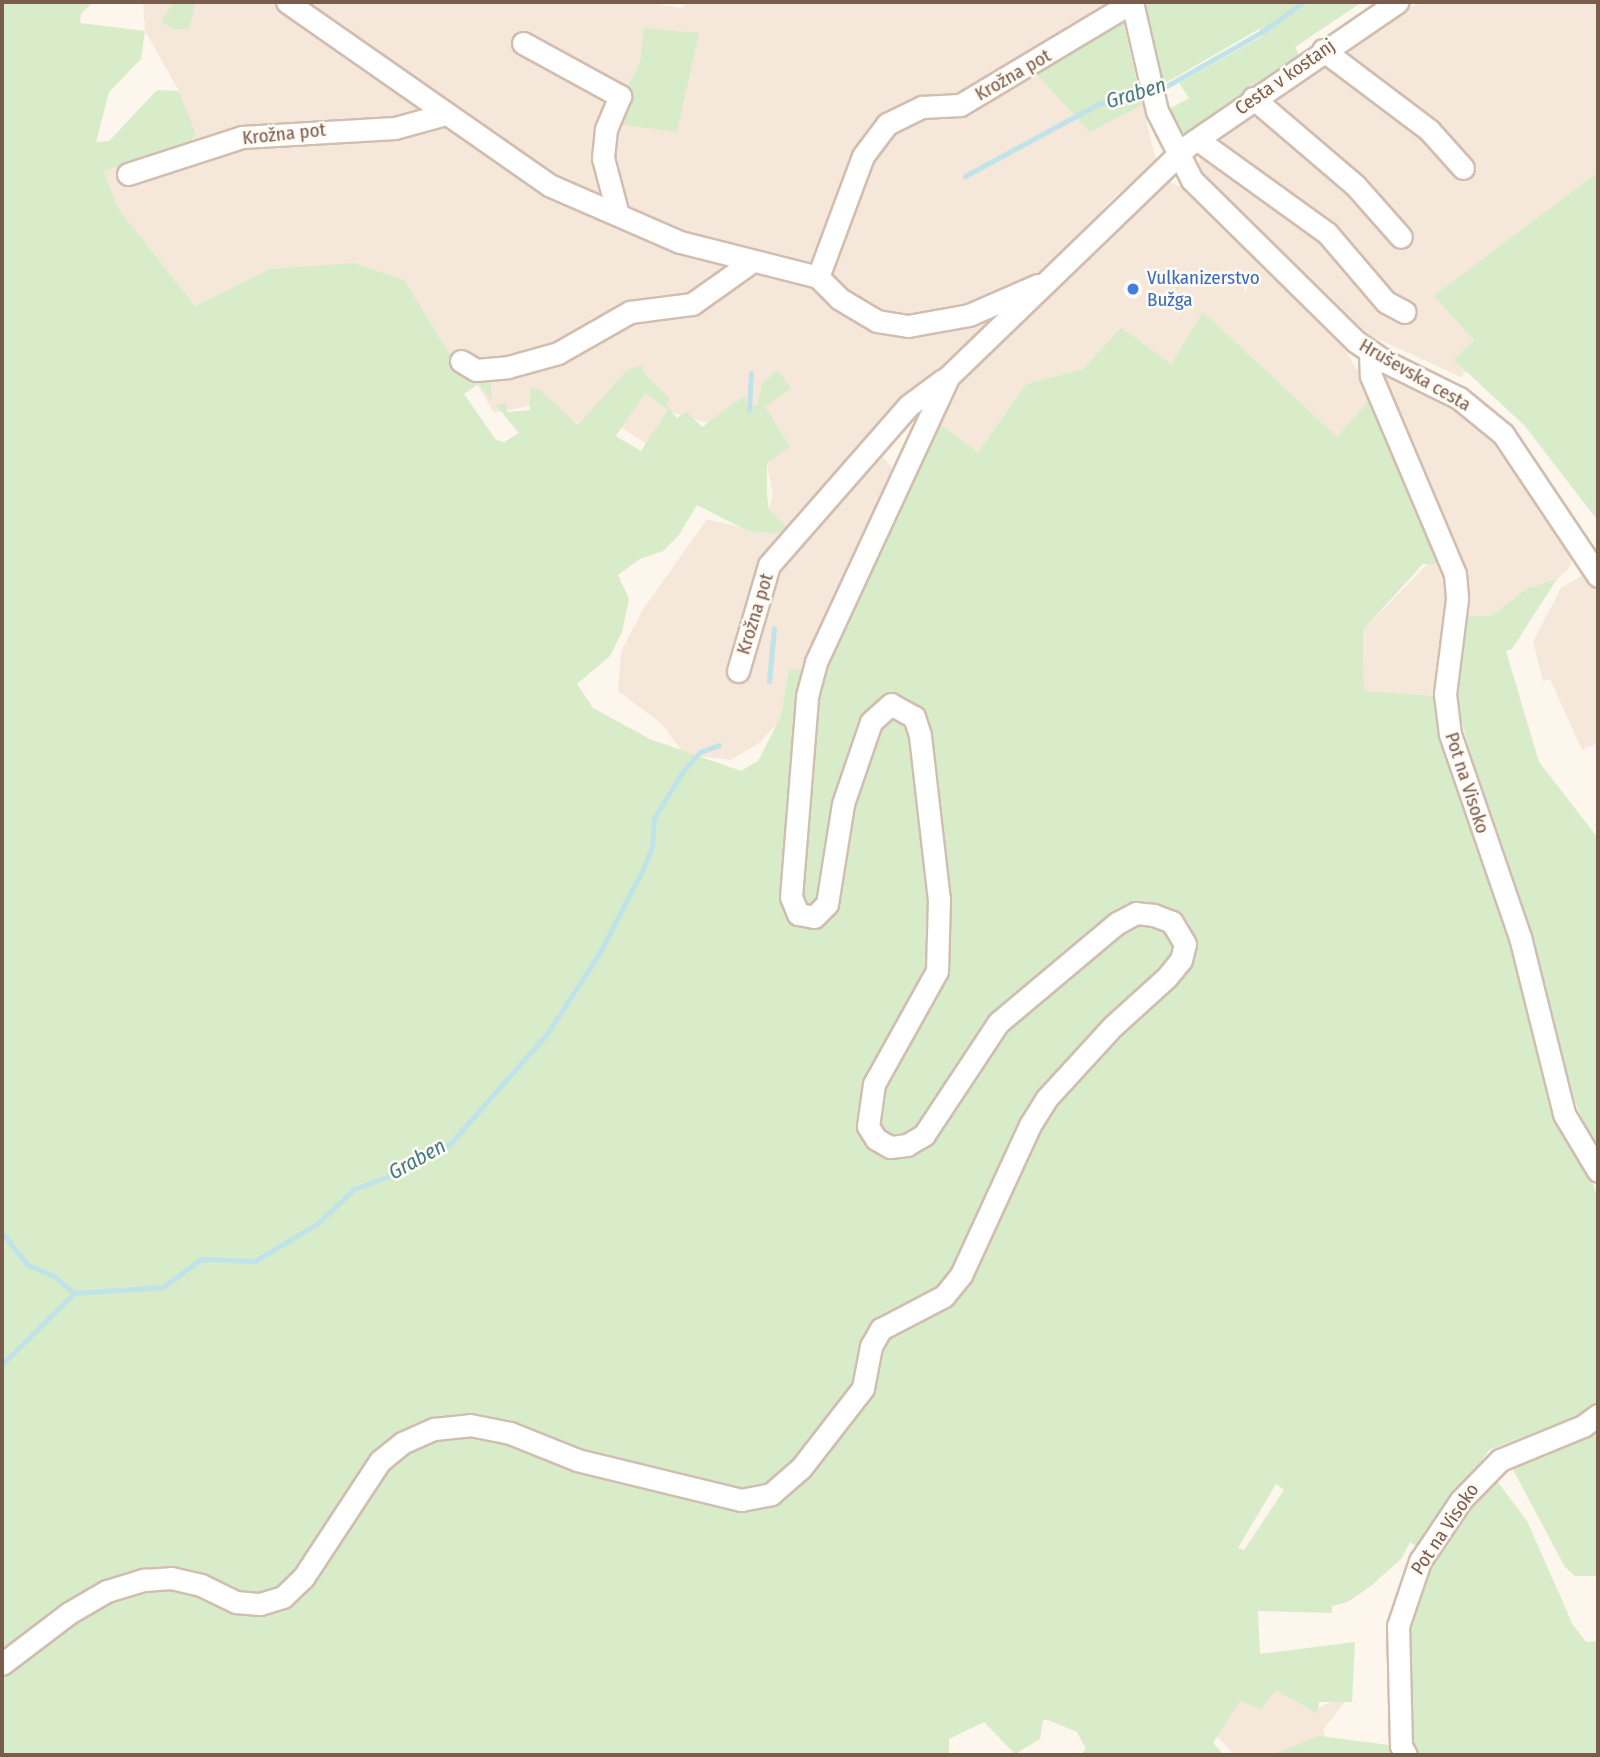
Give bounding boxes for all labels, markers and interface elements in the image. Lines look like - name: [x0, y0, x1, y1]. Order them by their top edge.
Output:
- street label: Cesta v kostanj: [1231, 34, 1339, 120]
- street label: Krožna pot: [971, 44, 1055, 106]
- water label: Graben: [1103, 72, 1169, 114]
- street label: Krožna pot: [241, 118, 327, 150]
- place label: Vulkanizerstvo Bužga: [1147, 267, 1260, 311]
- marker: Vulkanizerstvo Bužga: [1125, 281, 1141, 297]
- street label: Hruševska cesta: [1355, 334, 1475, 416]
- street label: Krožna pot: [732, 571, 778, 657]
- street label: Pot na Visoko: [1440, 730, 1494, 836]
- water label: Graben: [384, 1133, 450, 1185]
- street label: Pot na Visoko: [1406, 1479, 1484, 1579]

